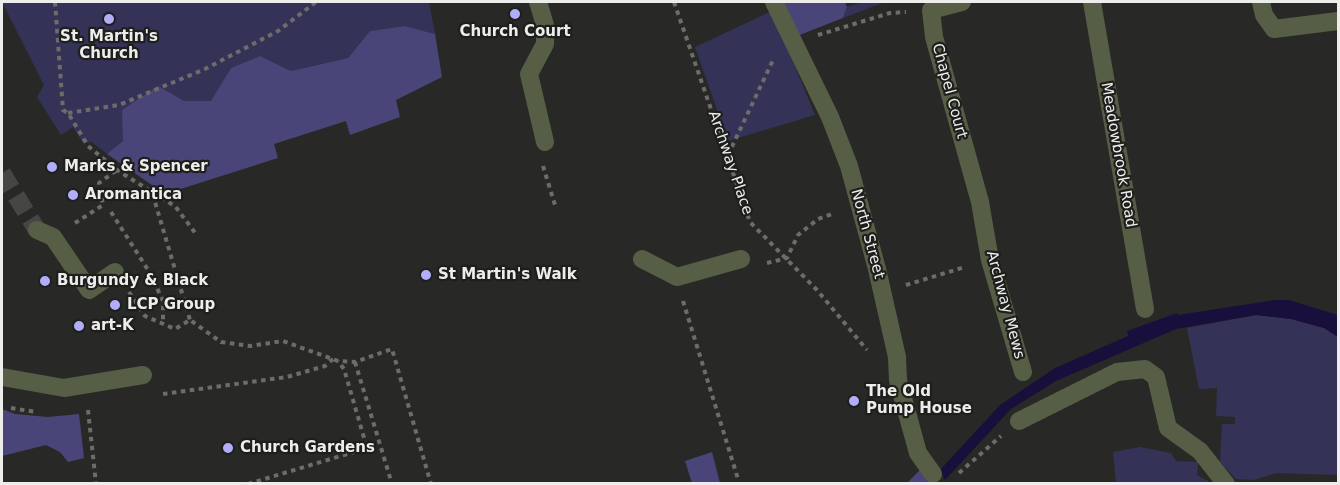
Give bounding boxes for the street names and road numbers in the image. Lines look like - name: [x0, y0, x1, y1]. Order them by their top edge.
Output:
- street label: Chapel Court: [928, 41, 970, 141]
- street label: Meadowbrook Road: [1096, 81, 1140, 229]
- street label: Archway Place: [704, 109, 756, 217]
- street label: North Street: [846, 187, 888, 281]
- street label: Archway Mews: [982, 249, 1028, 361]

